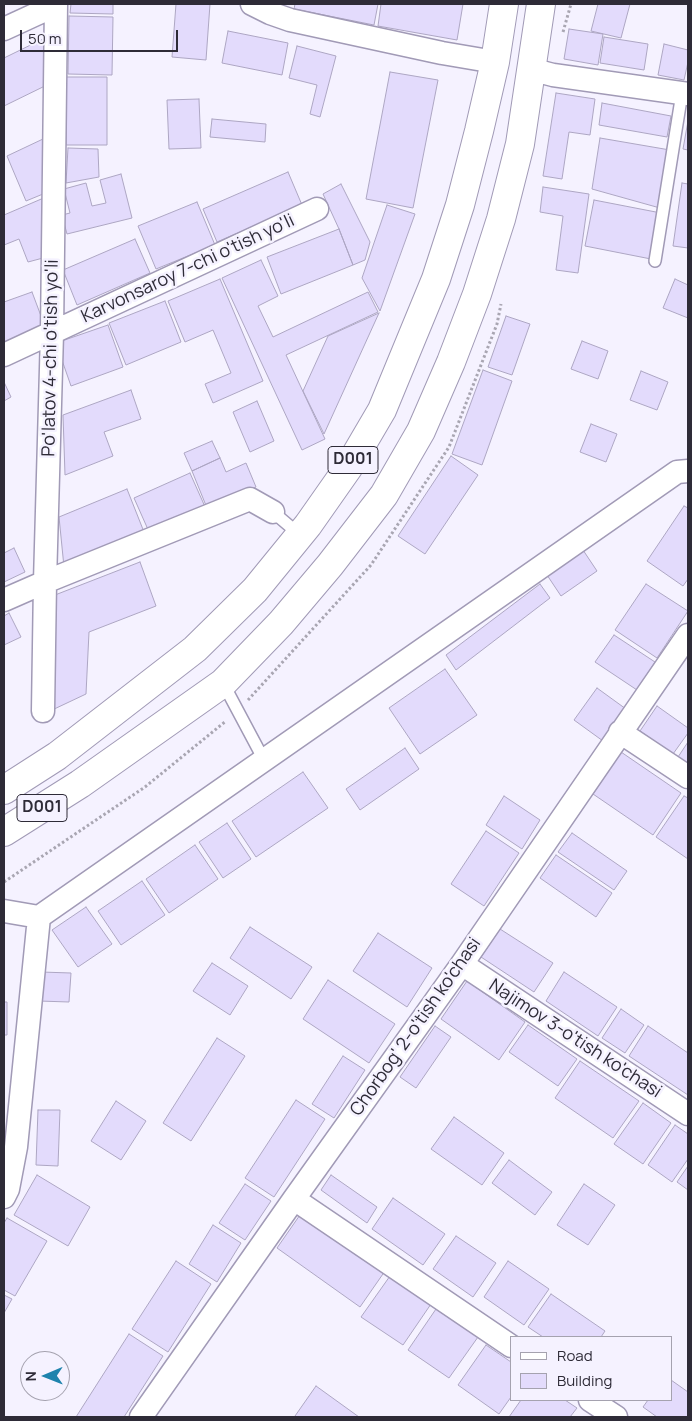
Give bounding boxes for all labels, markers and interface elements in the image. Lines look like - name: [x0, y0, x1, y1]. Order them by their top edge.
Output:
- scale bar: [22, 20, 180, 52]
- text: 50 m: [28, 28, 62, 49]
- street label: Karvonsaroy 7-chi o'tish yo'li: [78, 210, 298, 328]
- street label: Po'latov 4-chi o'tish yo'li: [38, 259, 64, 457]
- road number: D001: [328, 446, 378, 474]
- road number: D001: [17, 794, 67, 821]
- street label: Chorbog' 2-o'tish ko'chasi: [346, 934, 486, 1120]
- street label: Najimov 3-o'tish ko'chasi: [485, 975, 665, 1103]
- legend: [510, 1336, 672, 1401]
- text: Road: [557, 1345, 593, 1366]
- north arrow: [20, 1351, 70, 1401]
- text: Building: [557, 1370, 612, 1391]
- text: N: [21, 1371, 40, 1381]

